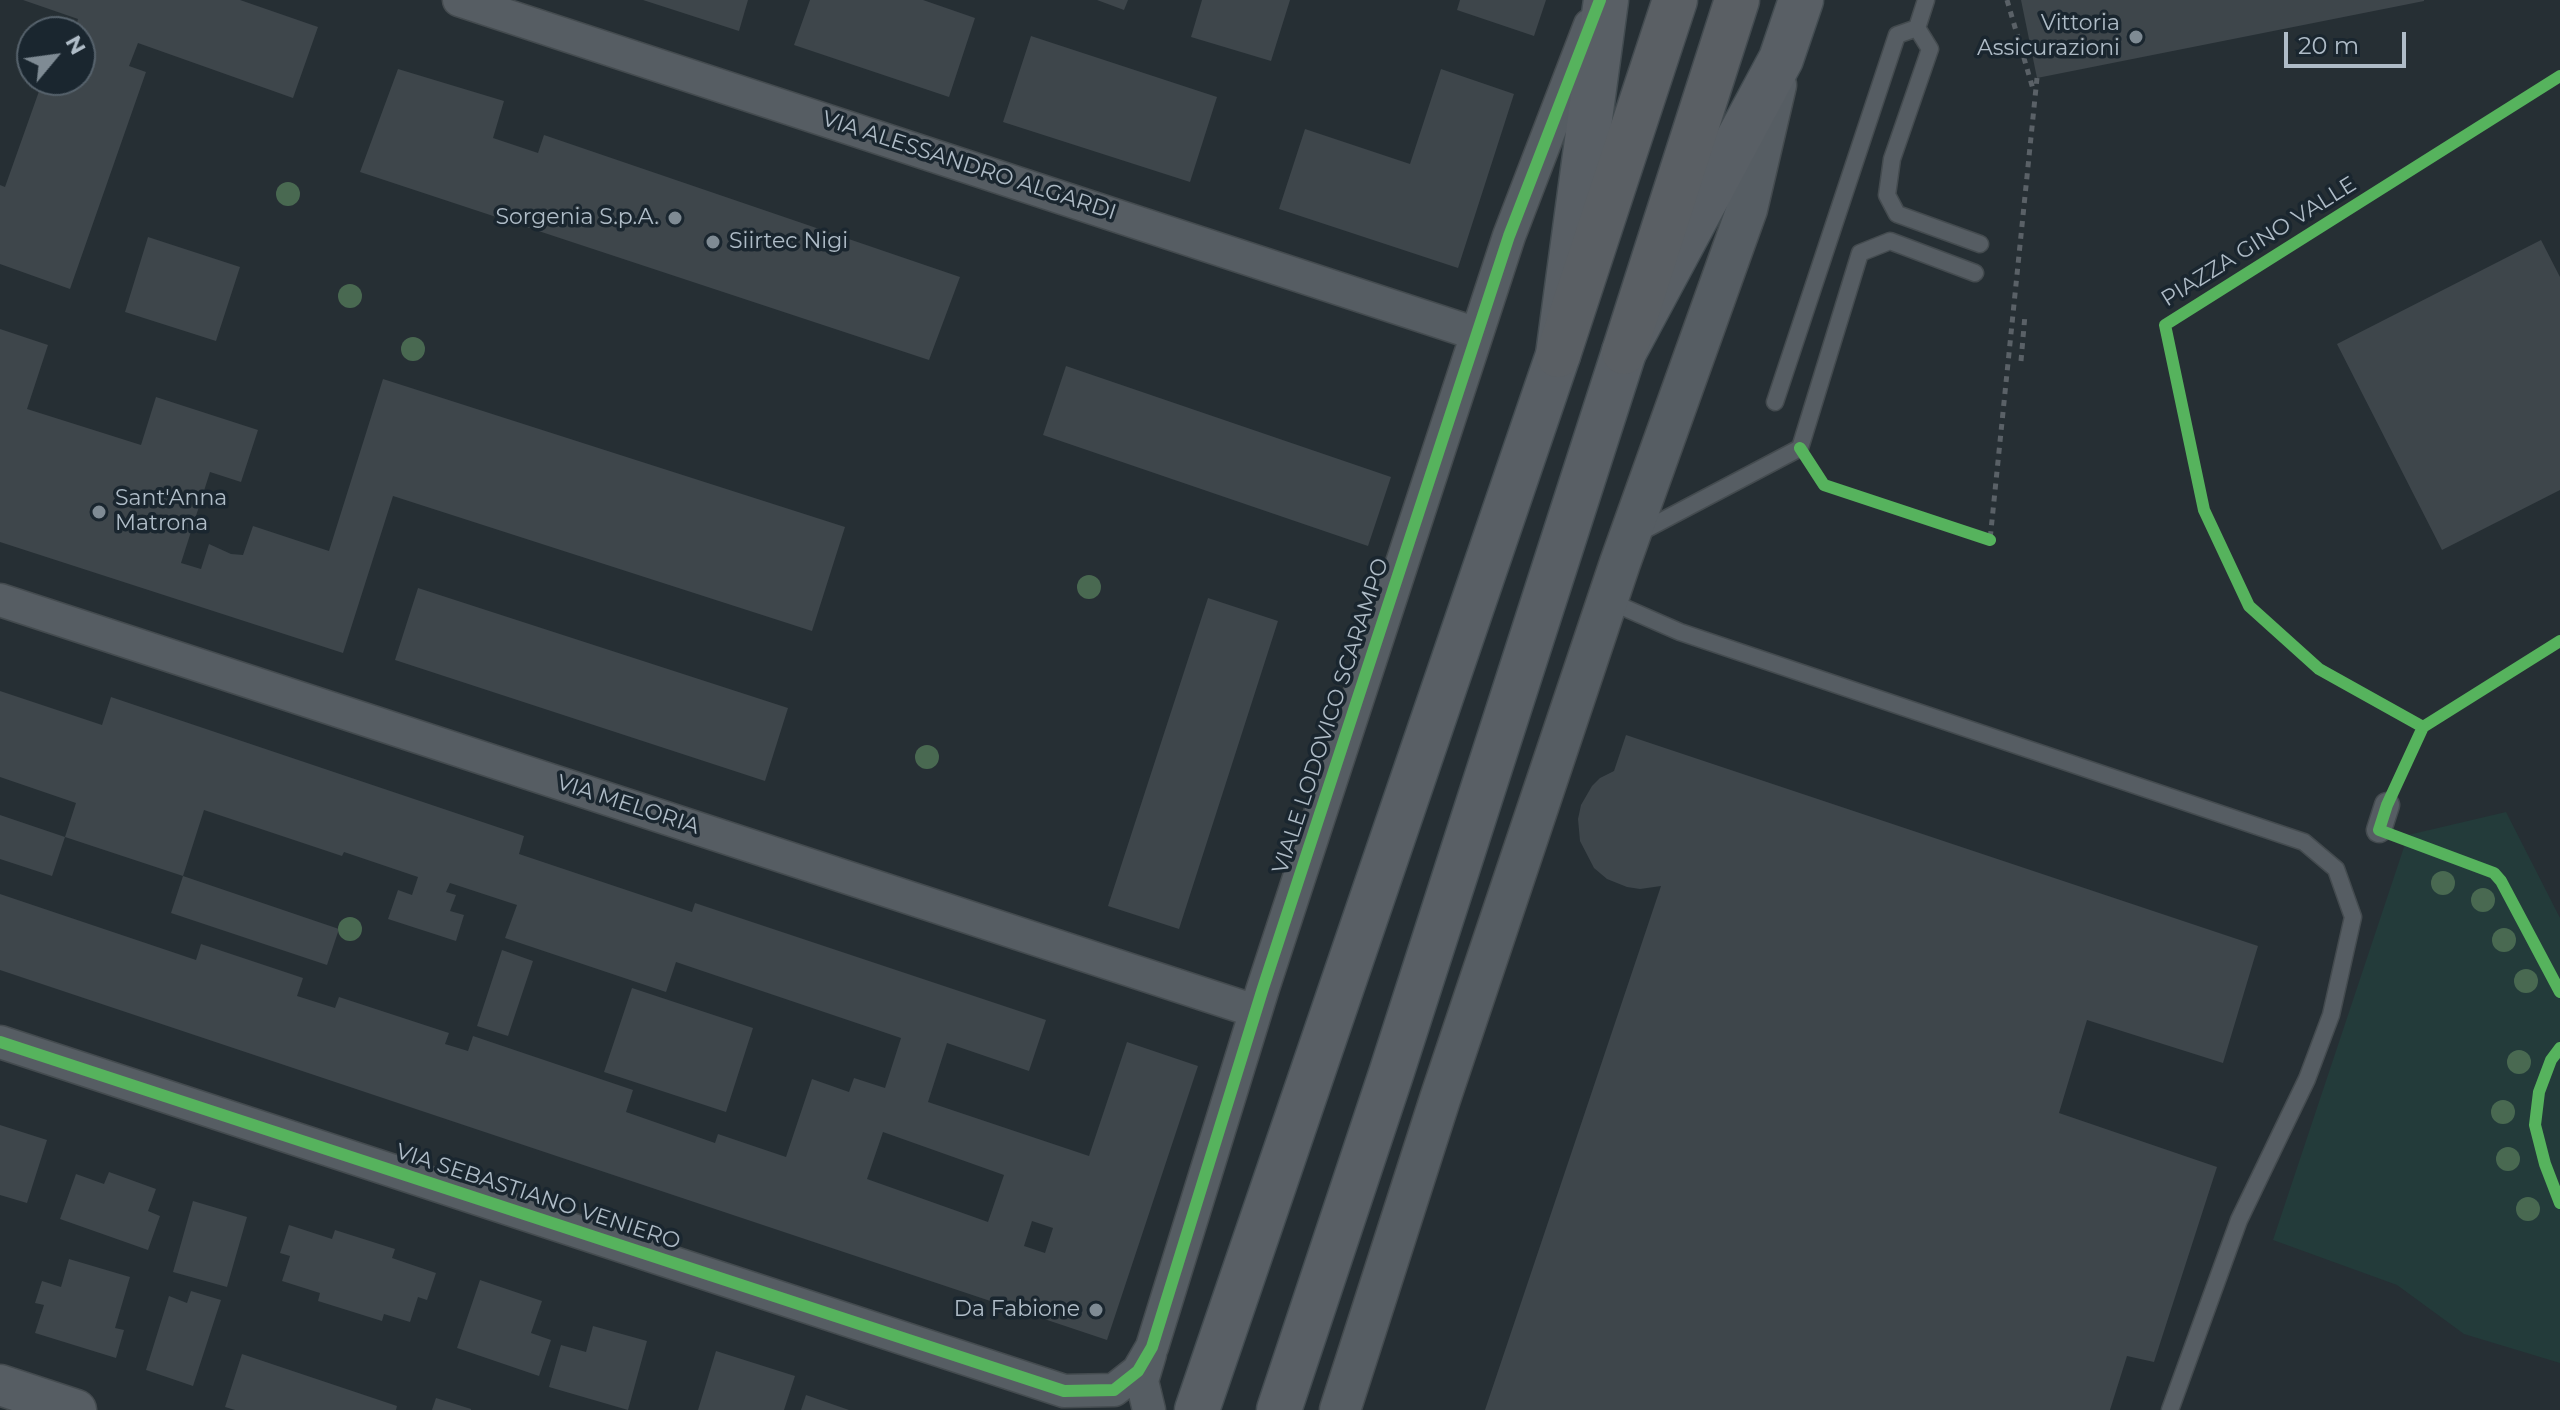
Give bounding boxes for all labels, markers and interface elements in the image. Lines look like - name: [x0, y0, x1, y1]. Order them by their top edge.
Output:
- place label: Vittoria Assicurazioni: [1977, 11, 2120, 62]
- north arrow: [16, 16, 96, 96]
- scale bar: [2288, 16, 2410, 66]
- marker: Vittoria Assicurazioni: [2127, 28, 2145, 46]
- text: N: [60, 31, 92, 59]
- text: 20 m: [2298, 31, 2359, 60]
- street label: VIA ALESSANDRO ALGARDI: [819, 106, 1119, 226]
- street label: PIAZZA GINO VALLE: [2157, 171, 2361, 313]
- place label: Sorgenia S.p.A.: [495, 205, 659, 231]
- marker: Sorgenia S.p.A.: [666, 209, 684, 227]
- place label: Siirtec Nigi: [729, 229, 848, 255]
- marker: Siirtec Nigi: [704, 233, 722, 251]
- place label: Sant'Anna Matrona: [115, 486, 227, 538]
- marker: Sant'Anna Matrona: [90, 503, 108, 521]
- street label: VIALE LODOVICO SCARAMPO: [1267, 555, 1395, 877]
- street label: VIA MELORIA: [553, 770, 703, 840]
- street label: VIA SEBASTIANO VENIERO: [392, 1138, 684, 1256]
- place label: Da Fabione: [954, 1297, 1080, 1323]
- marker: Da Fabione: [1087, 1301, 1105, 1319]

